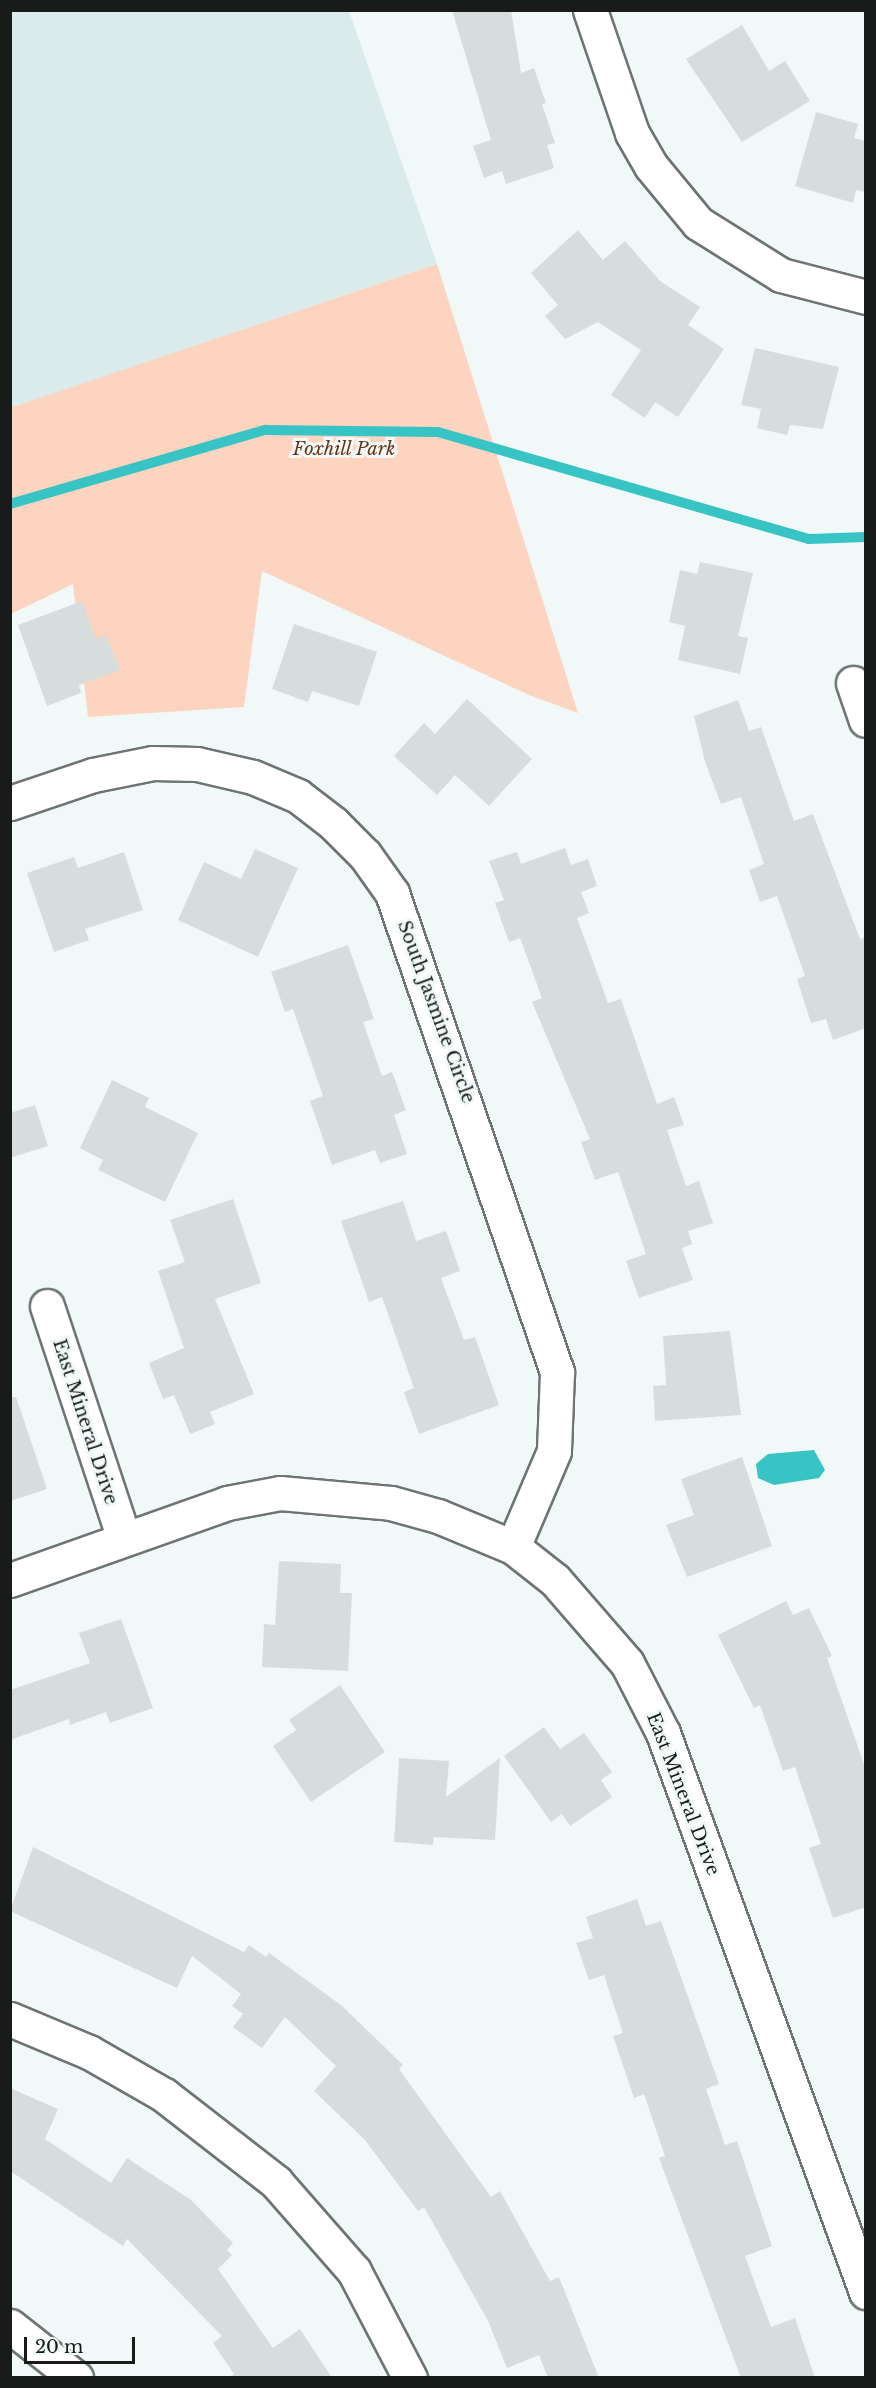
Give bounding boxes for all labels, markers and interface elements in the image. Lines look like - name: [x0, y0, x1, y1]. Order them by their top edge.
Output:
- park label: Foxhill Park: [292, 438, 396, 460]
- street label: South Jasmine Circle: [393, 918, 479, 1106]
- street label: East Mineral Drive: [48, 1337, 122, 1507]
- street label: East Mineral Drive: [642, 1710, 724, 1878]
- scale bar: [27, 2325, 138, 2363]
- text: 20 m: [35, 2336, 83, 2358]

